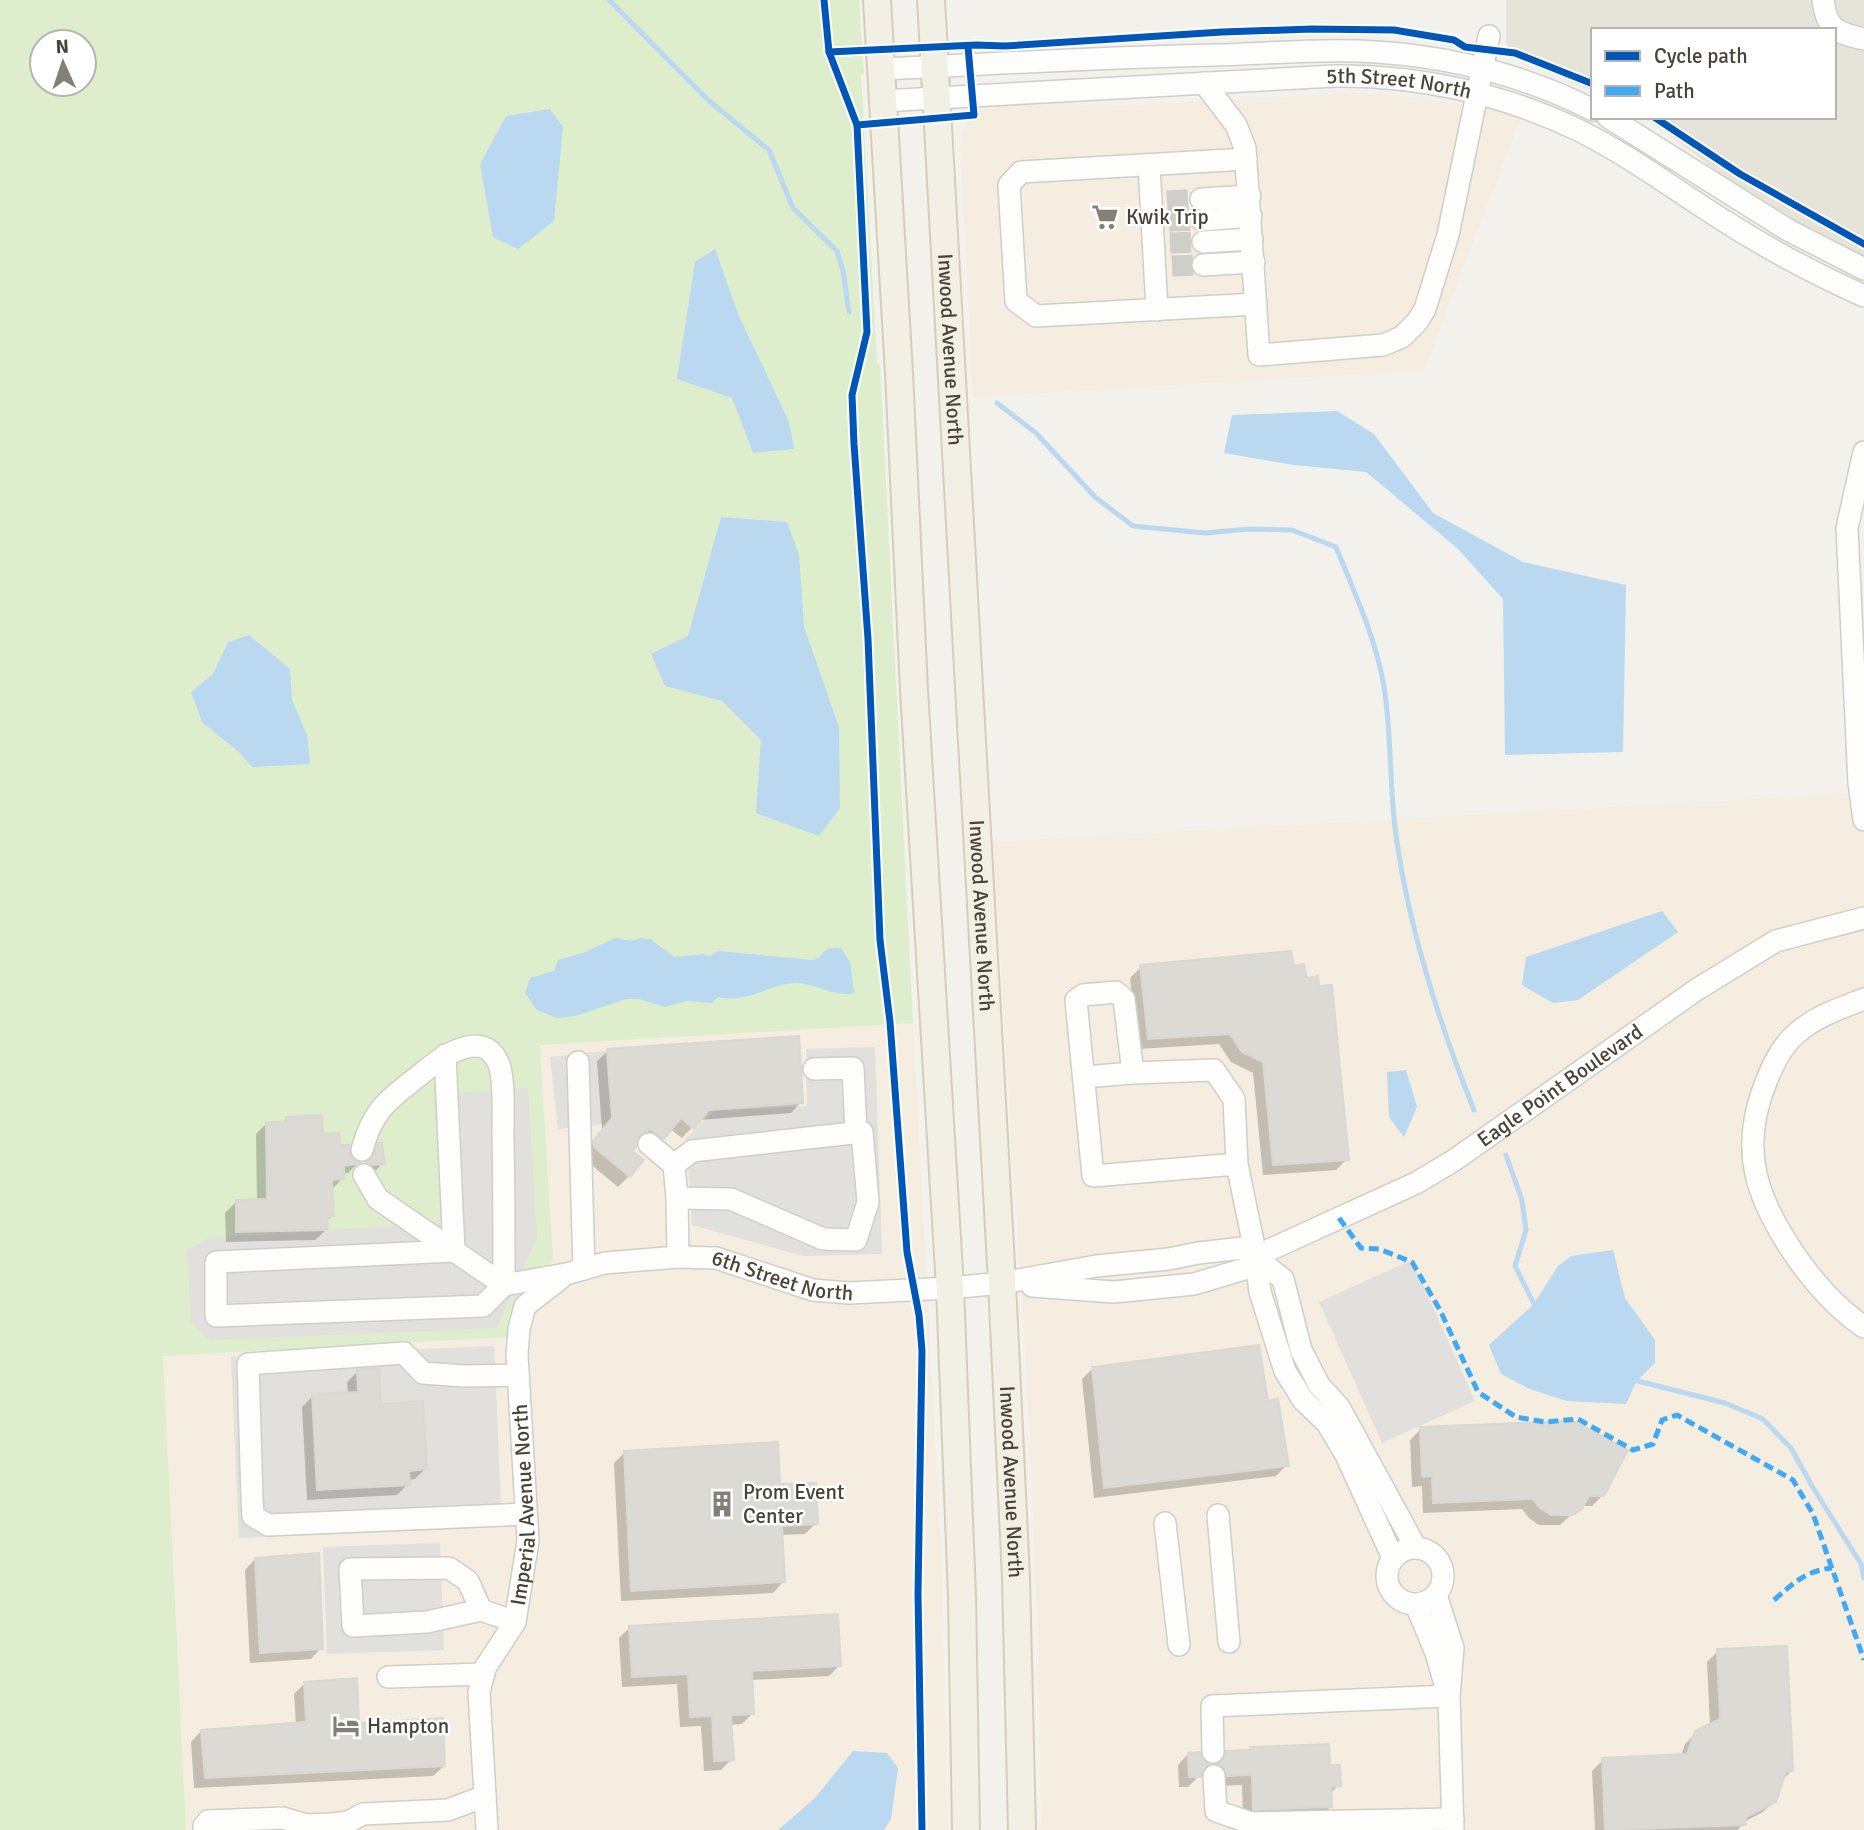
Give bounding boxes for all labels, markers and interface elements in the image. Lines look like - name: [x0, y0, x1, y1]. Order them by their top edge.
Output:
- north arrow: [28, 28, 98, 98]
- legend: [1591, 28, 1836, 119]
- text: N: [55, 35, 69, 59]
- text: Cycle path: [1654, 43, 1748, 69]
- street label: 5th Street North: [1325, 63, 1474, 104]
- text: Path: [1654, 78, 1695, 104]
- supermarket icon: Kwik Trip: [1090, 202, 1120, 232]
- place label: Kwik Trip: [1126, 204, 1209, 230]
- street label: Inwood Avenue North: [932, 253, 969, 446]
- street label: Inwood Avenue North: [963, 819, 1000, 1012]
- street label: Eagle Point Boulevard: [1472, 1019, 1648, 1153]
- street label: 6th Street North: [708, 1244, 854, 1306]
- street label: Inwood Avenue North: [994, 1385, 1029, 1578]
- street label: Imperial Avenue North: [505, 1403, 541, 1607]
- place label: Prom Event Center: [743, 1479, 844, 1529]
- building icon: Prom Event Center: [707, 1489, 737, 1519]
- hotel icon: Hampton: [331, 1711, 361, 1741]
- place label: Hampton: [367, 1713, 449, 1739]

